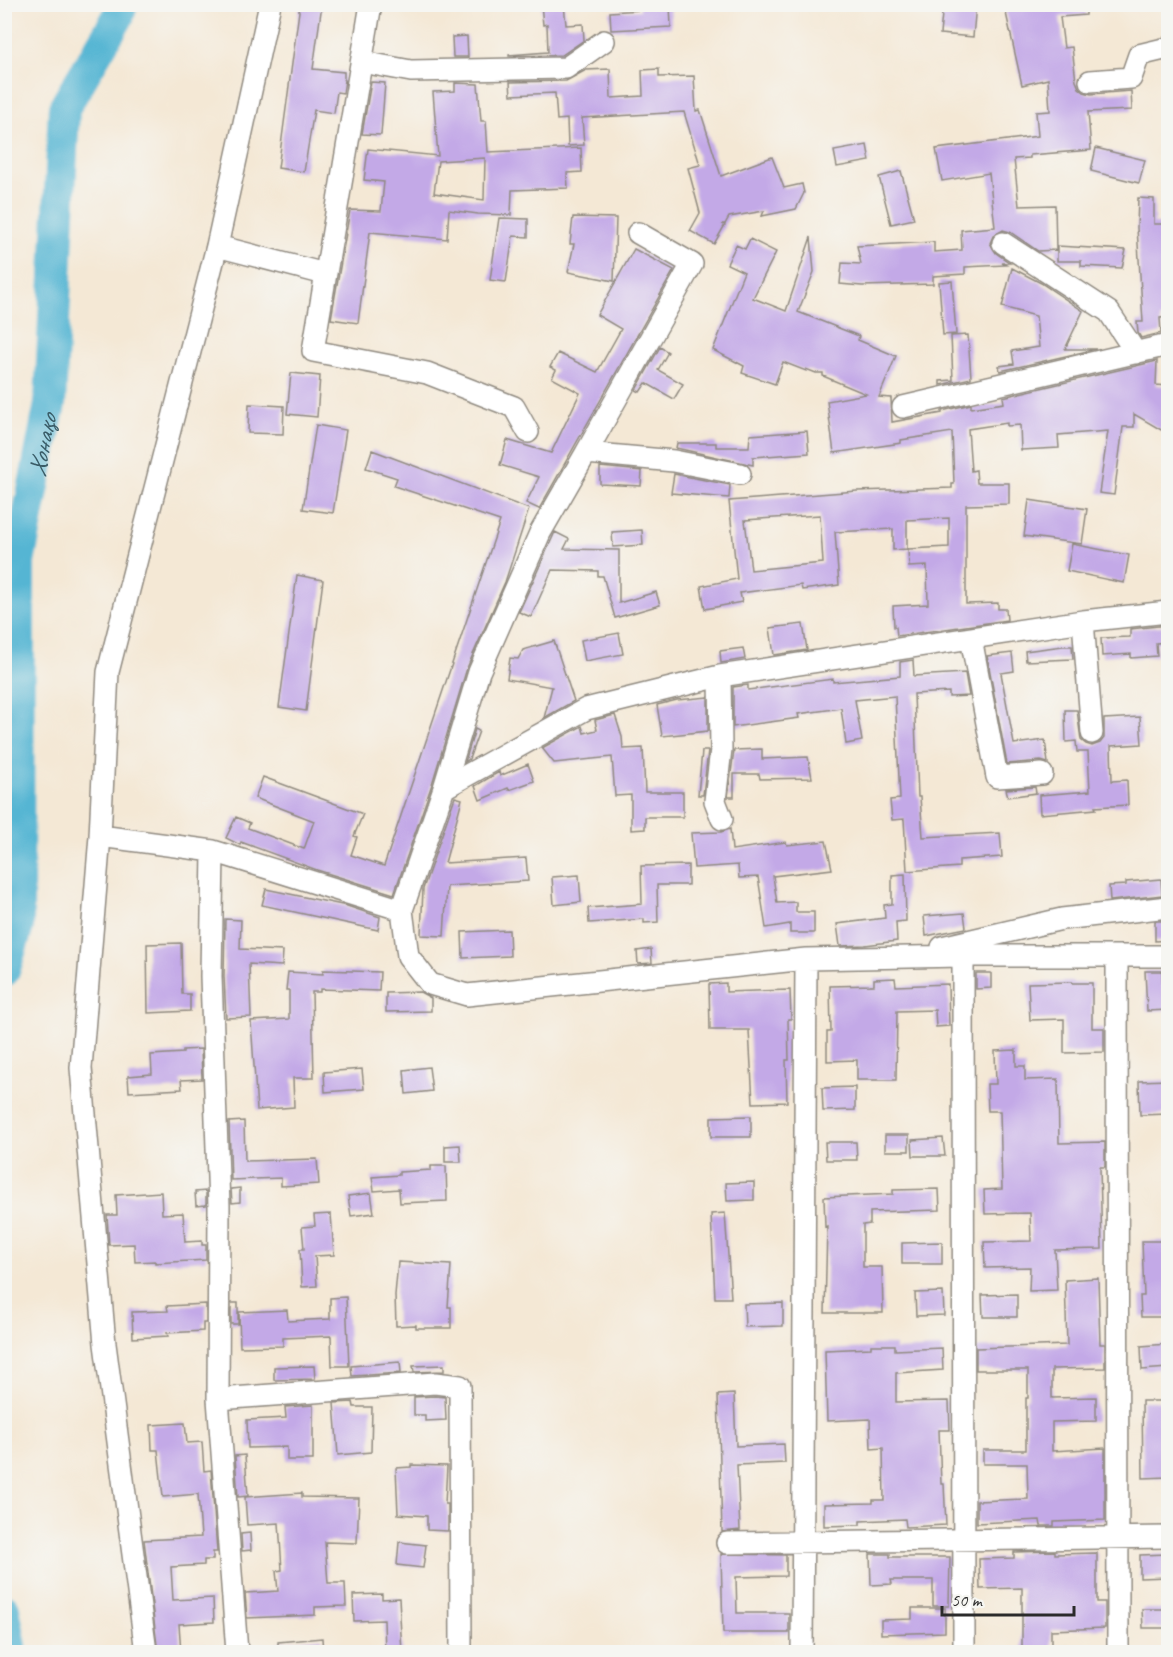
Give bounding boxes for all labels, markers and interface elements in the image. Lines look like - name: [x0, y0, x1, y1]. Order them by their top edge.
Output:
- water label: Хонақо: [20, 408, 65, 479]
- scale bar: [942, 1579, 1074, 1617]
- text: 50 m: [951, 1589, 984, 1611]

